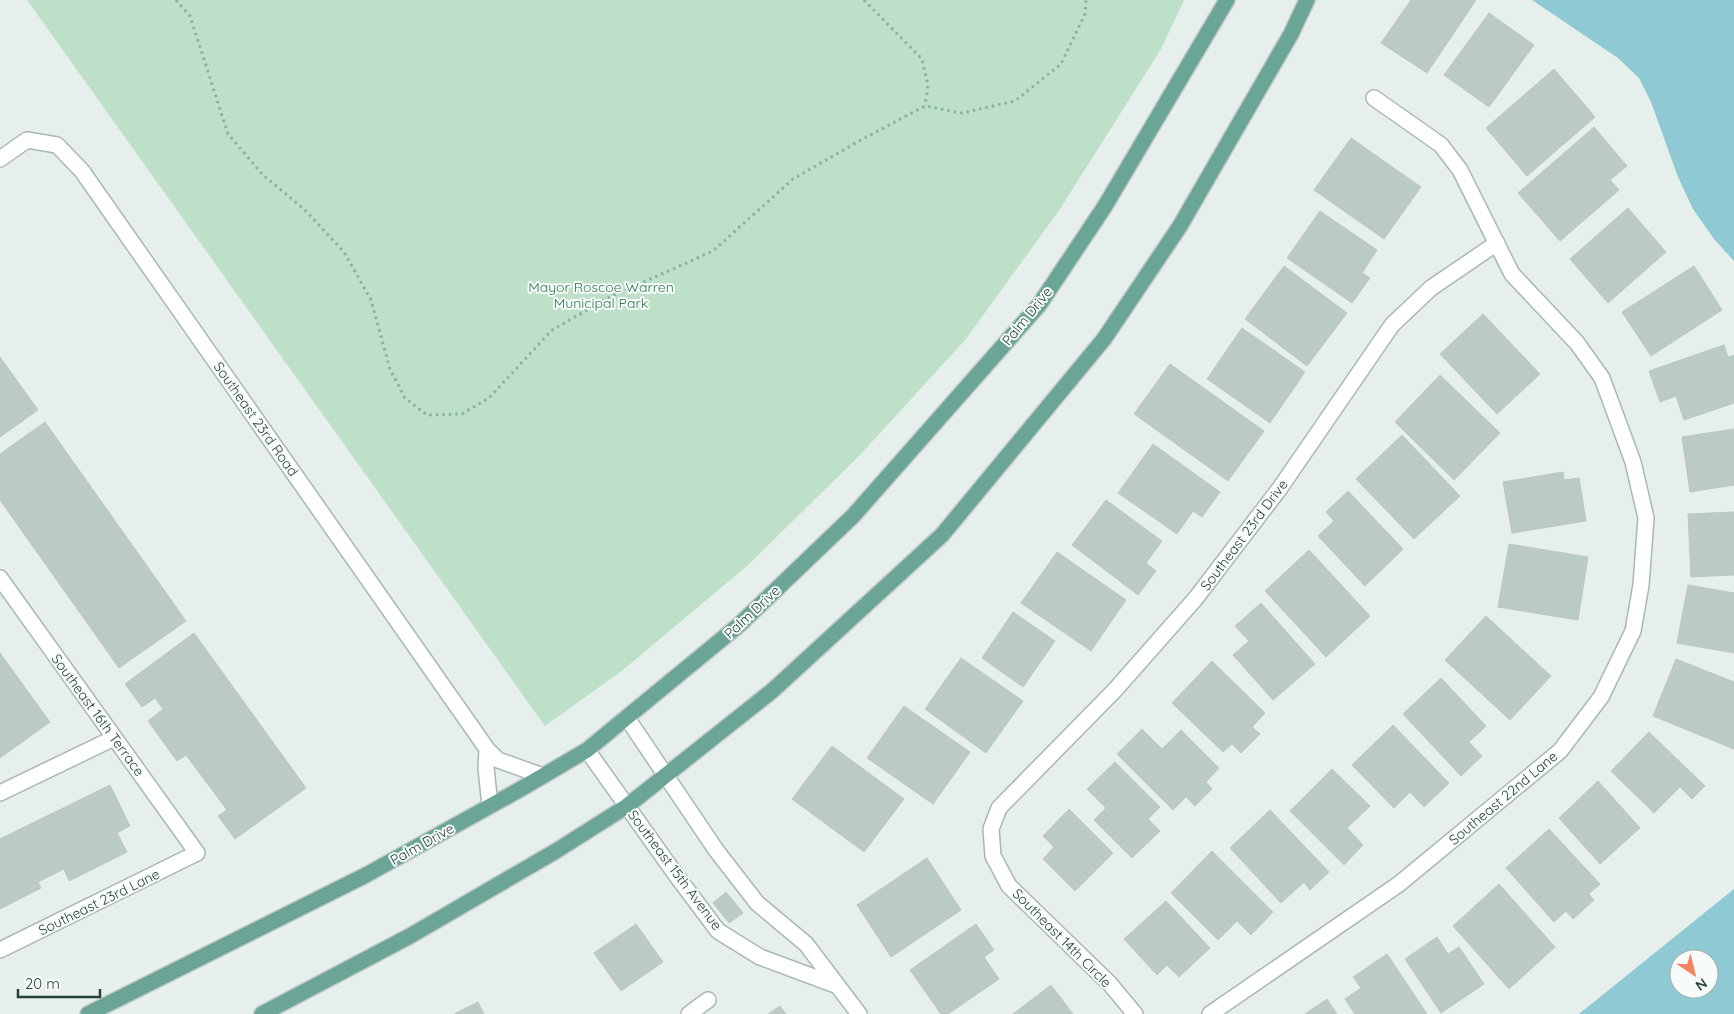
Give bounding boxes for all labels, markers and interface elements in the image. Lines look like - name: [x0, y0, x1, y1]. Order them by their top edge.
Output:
- park label: Mayor Roscoe Warren Municipal Park: [528, 278, 674, 312]
- street label: Palm Drive: [998, 283, 1056, 349]
- street label: Southeast 23rd Road: [210, 358, 302, 480]
- street label: Southeast 23rd Drive: [1196, 476, 1292, 594]
- street label: Palm Drive: [720, 581, 784, 643]
- street label: Southeast 16th Terrace: [48, 650, 148, 780]
- street label: Southeast 22nd Lane: [1445, 747, 1561, 849]
- street label: Southeast 15th Avenue: [624, 806, 726, 934]
- street label: Palm Drive: [387, 819, 457, 869]
- street label: Southeast 23rd Lane: [35, 865, 163, 939]
- street label: Southeast 14th Circle: [1009, 885, 1115, 991]
- north arrow: [1669, 949, 1719, 999]
- scale bar: [18, 966, 100, 998]
- text: 20 m: [25, 974, 60, 993]
- text: N: [1692, 974, 1711, 995]

